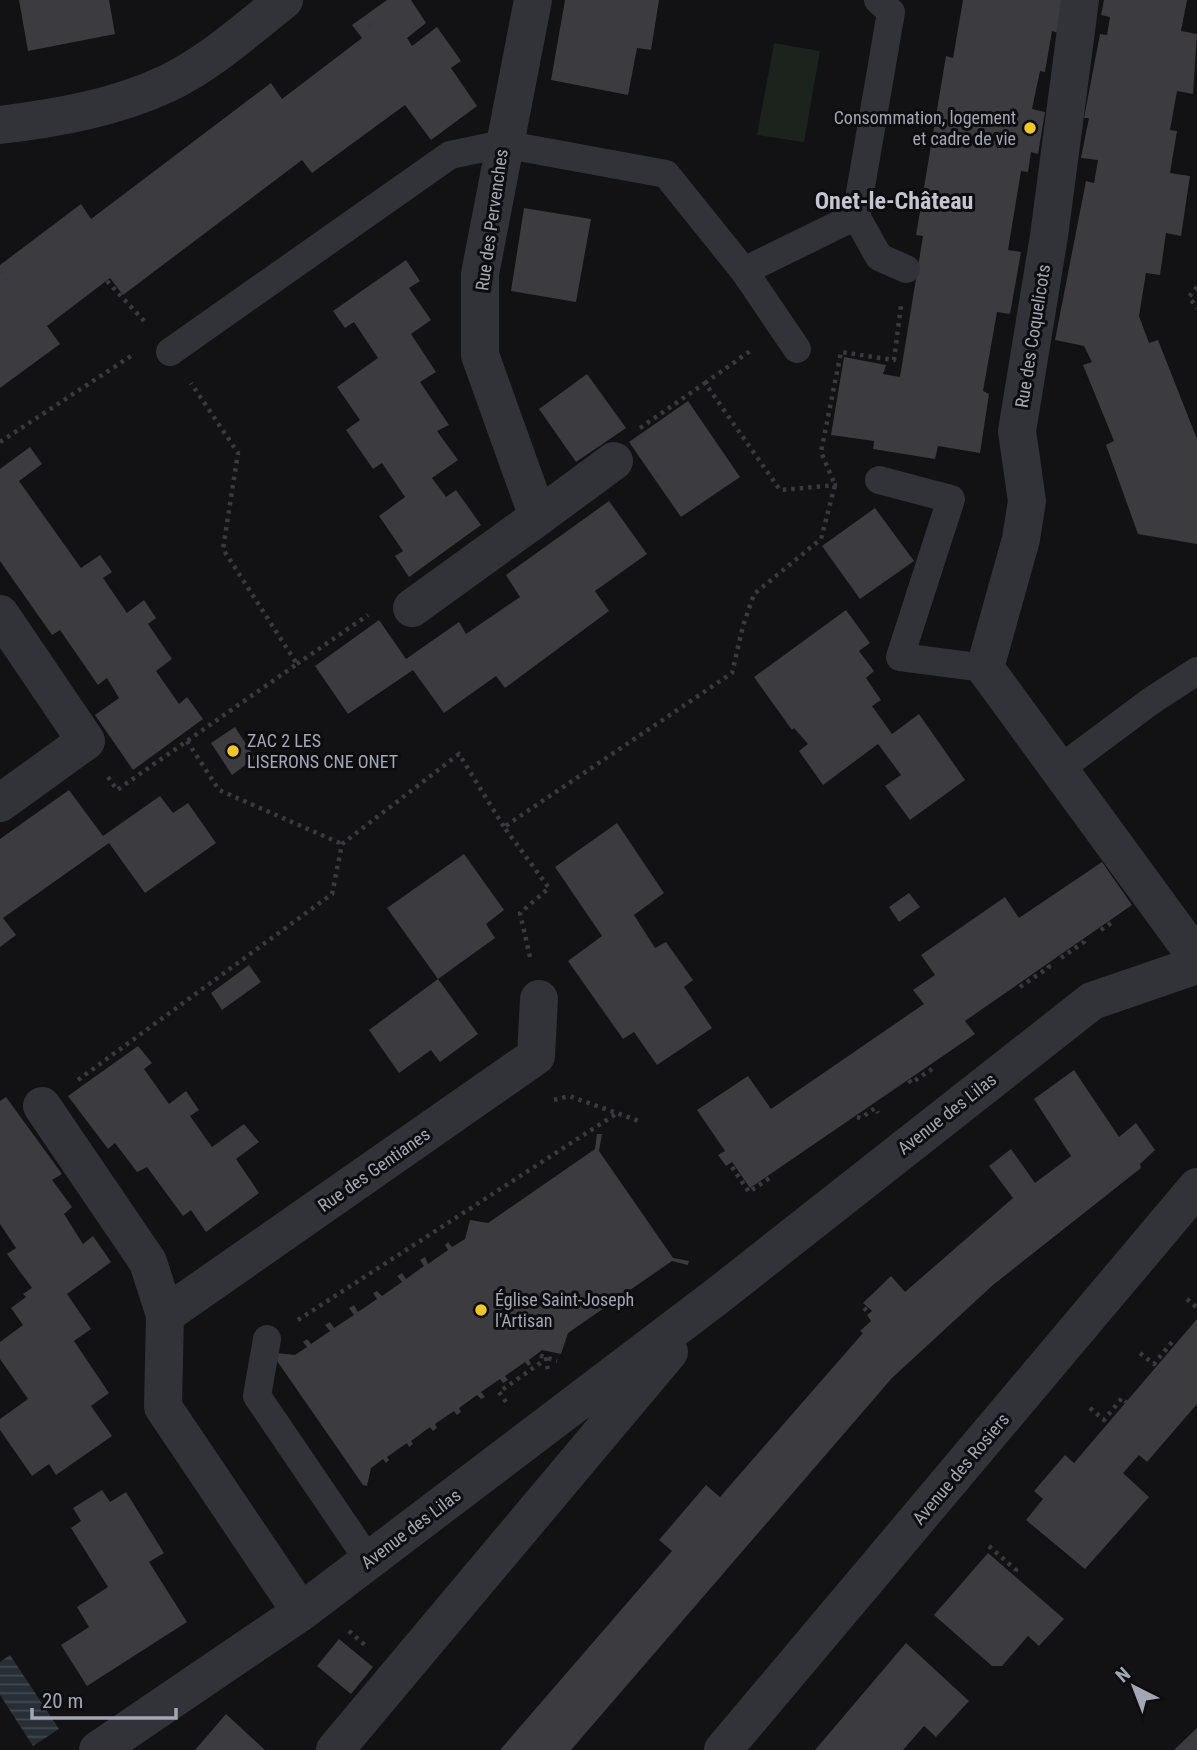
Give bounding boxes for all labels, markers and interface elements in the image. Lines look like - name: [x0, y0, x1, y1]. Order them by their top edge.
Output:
- place label: Consommation, logement et cadre de vie: [834, 107, 1016, 149]
- marker: Consommation, logement et cadre de vie: [1022, 120, 1038, 136]
- street label: Rue des Pervenches: [471, 148, 512, 292]
- district label: Onet-le-Château: [815, 187, 973, 215]
- street label: Rue des Coquelicots: [1011, 263, 1054, 409]
- place label: ZAC 2 LES LISERONS CNE ONET: [247, 730, 398, 772]
- marker: ZAC 2 LES LISERONS CNE ONET: [225, 743, 241, 759]
- street label: Avenue des Lilas: [893, 1069, 1000, 1159]
- street label: Rue des Gentianes: [314, 1123, 434, 1216]
- place label: Église Saint-Joseph l'Artisan: [495, 1289, 634, 1331]
- marker: Église Saint-Joseph l'Artisan: [473, 1302, 489, 1318]
- street label: Avenue des Rosiers: [908, 1409, 1013, 1529]
- street label: Avenue des Lilas: [357, 1484, 465, 1573]
- north arrow: [1099, 1652, 1169, 1722]
- text: N: [1111, 1662, 1135, 1687]
- scale bar: [32, 1676, 175, 1720]
- text: 20 m: [42, 1689, 83, 1713]

